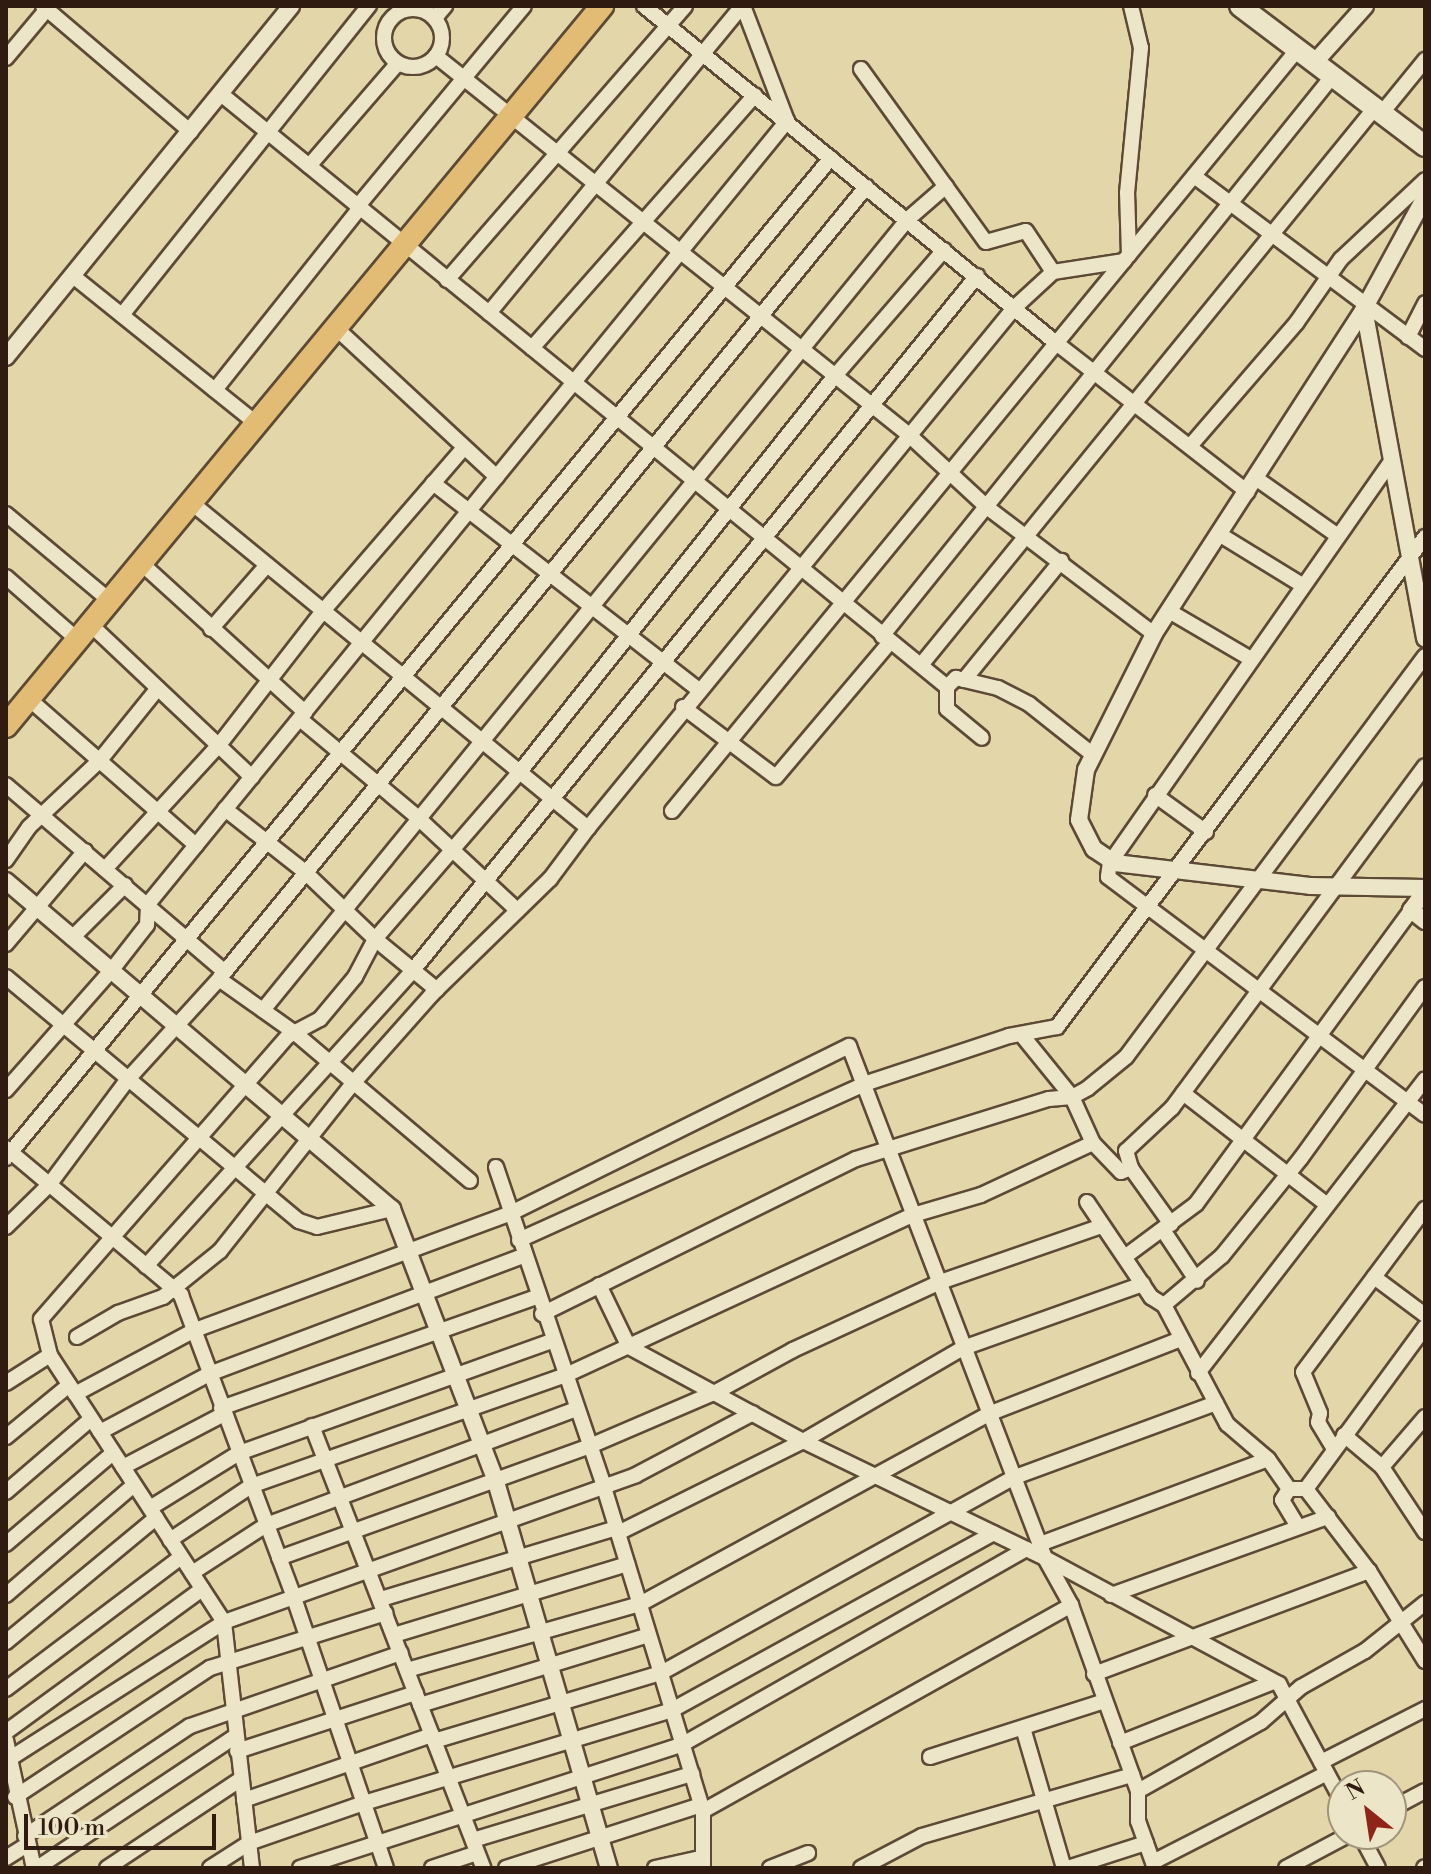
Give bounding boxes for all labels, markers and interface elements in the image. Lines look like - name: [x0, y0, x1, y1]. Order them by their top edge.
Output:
- north arrow: [1327, 1770, 1407, 1850]
- text: N: [1341, 1774, 1370, 1807]
- scale bar: [28, 1798, 220, 1848]
- text: 100 m: [38, 1813, 105, 1843]

